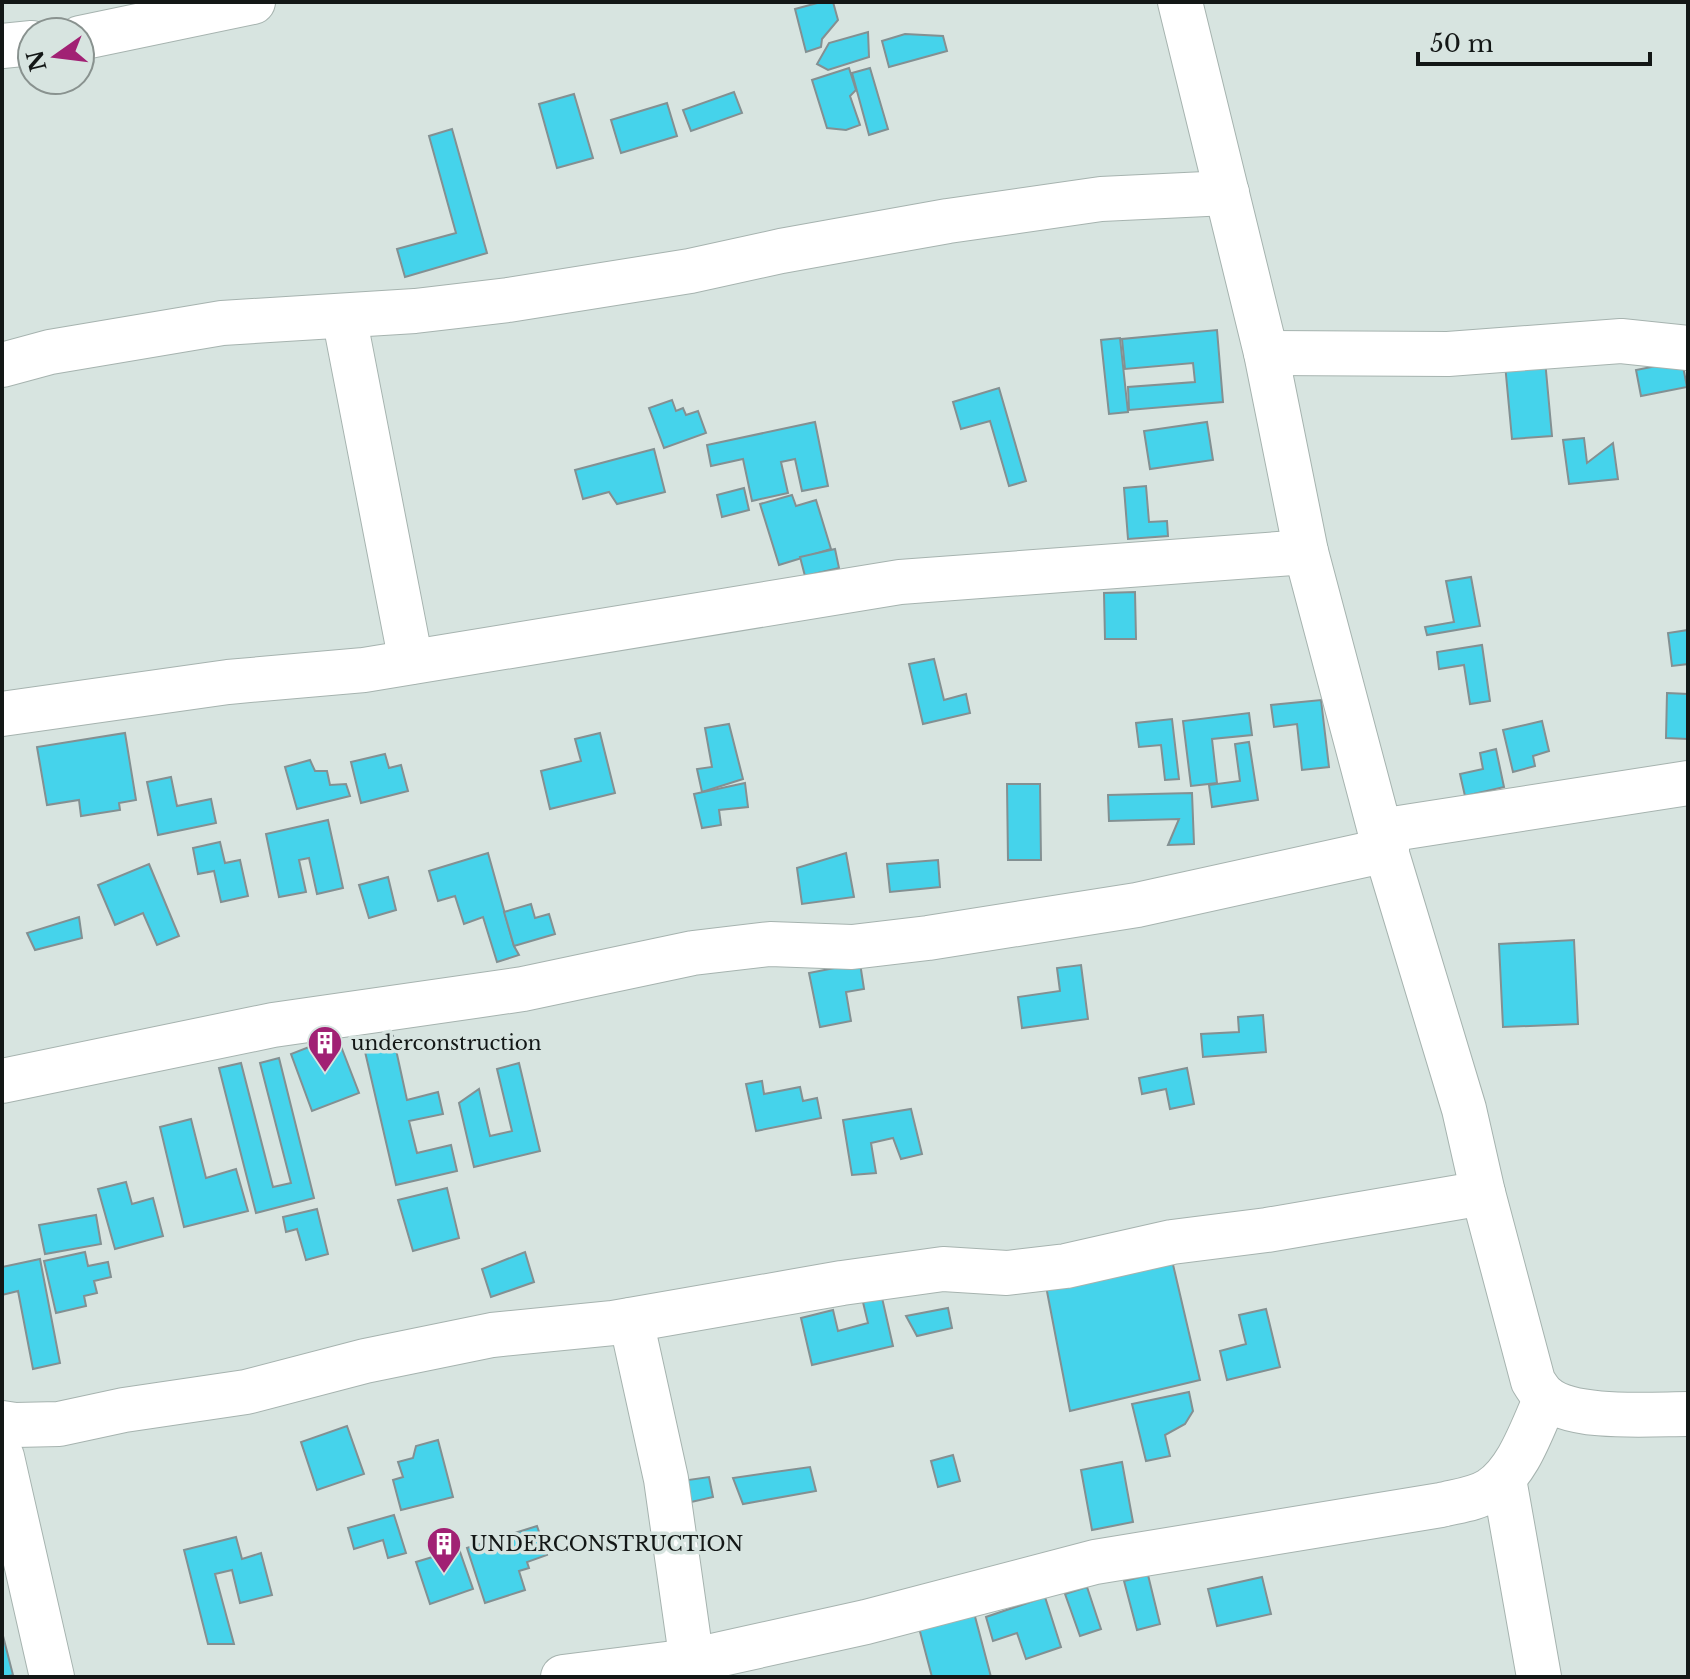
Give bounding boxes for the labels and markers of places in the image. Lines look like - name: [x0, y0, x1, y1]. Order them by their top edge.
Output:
- building icon: underconstruction: [306, 1024, 344, 1074]
- place label: underconstruction: [351, 1031, 542, 1055]
- building icon: UNDERCONSTRUCTION: [425, 1525, 463, 1575]
- place label: UNDERCONSTRUCTION: [470, 1532, 743, 1556]

